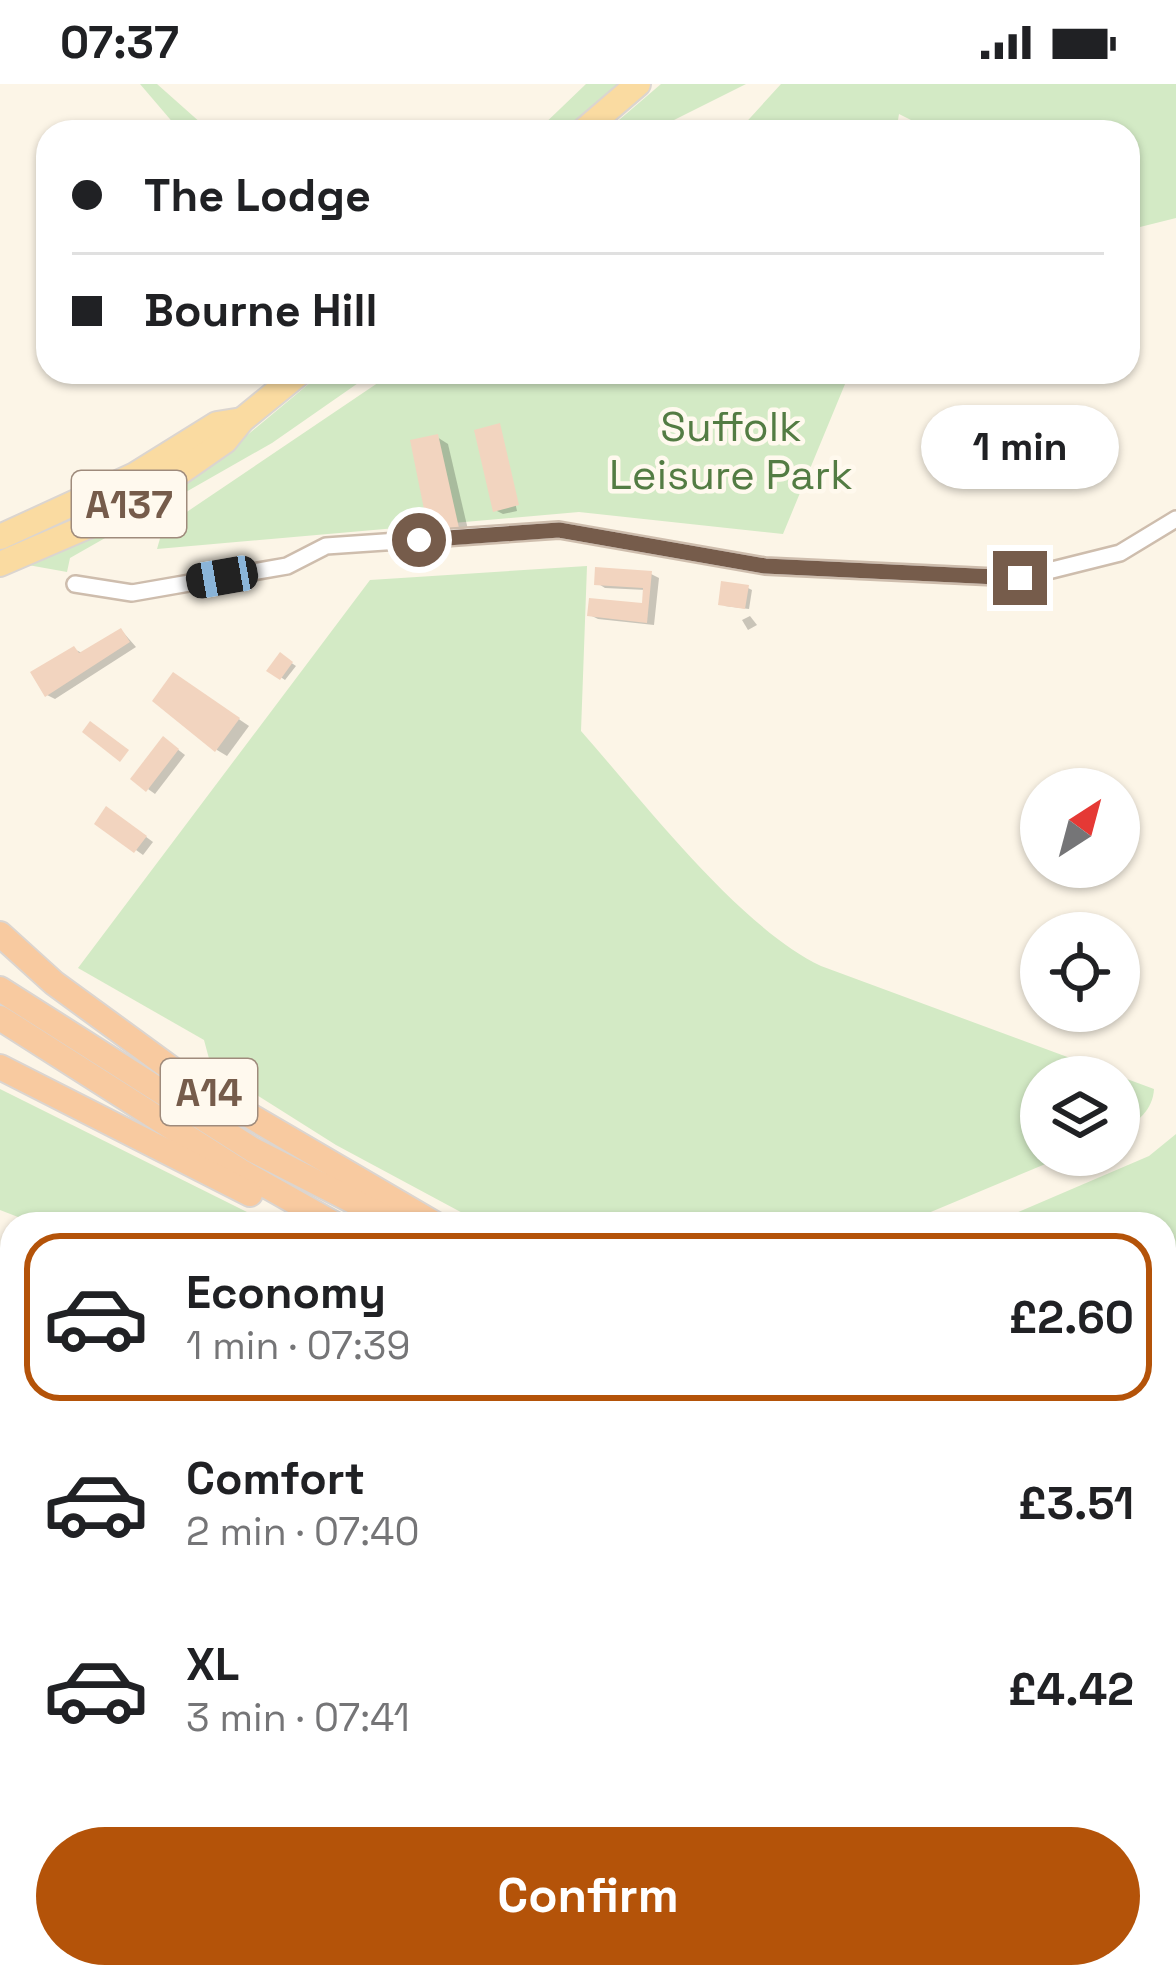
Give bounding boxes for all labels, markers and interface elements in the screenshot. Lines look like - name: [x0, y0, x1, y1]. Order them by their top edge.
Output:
- text: 07:37: [60, 14, 179, 71]
- text: The Lodge: [144, 167, 371, 224]
- text: Bourne Hill: [144, 282, 378, 339]
- park label: Suffolk Leisure Park: [609, 400, 853, 501]
- callout: 1 min: [921, 404, 1119, 488]
- text: 1 min: [972, 422, 1068, 471]
- road number: A137: [72, 471, 186, 537]
- route start: [392, 513, 446, 567]
- route end: [993, 551, 1047, 605]
- car: [183, 553, 261, 601]
- north arrow: [1020, 768, 1140, 888]
- map controls: [1020, 768, 1140, 1176]
- button: locate: [1020, 912, 1140, 1032]
- button: layers: [1020, 1056, 1140, 1176]
- road number: A14: [161, 1059, 257, 1125]
- icon: car: [42, 1263, 150, 1371]
- text: Economy: [186, 1264, 386, 1321]
- text: £2.60: [1009, 1289, 1134, 1346]
- text: 1 min · 07:39: [186, 1321, 410, 1370]
- icon: car: [42, 1449, 150, 1557]
- text: Comfort: [186, 1450, 365, 1507]
- text: £3.51: [1018, 1475, 1134, 1532]
- text: 2 min · 07:40: [186, 1507, 419, 1556]
- icon: car: [42, 1635, 150, 1743]
- text: XL: [186, 1636, 239, 1693]
- text: £4.42: [1008, 1661, 1134, 1718]
- text: 3 min · 07:41: [186, 1693, 410, 1742]
- button: Confirm: [36, 1827, 1140, 1965]

